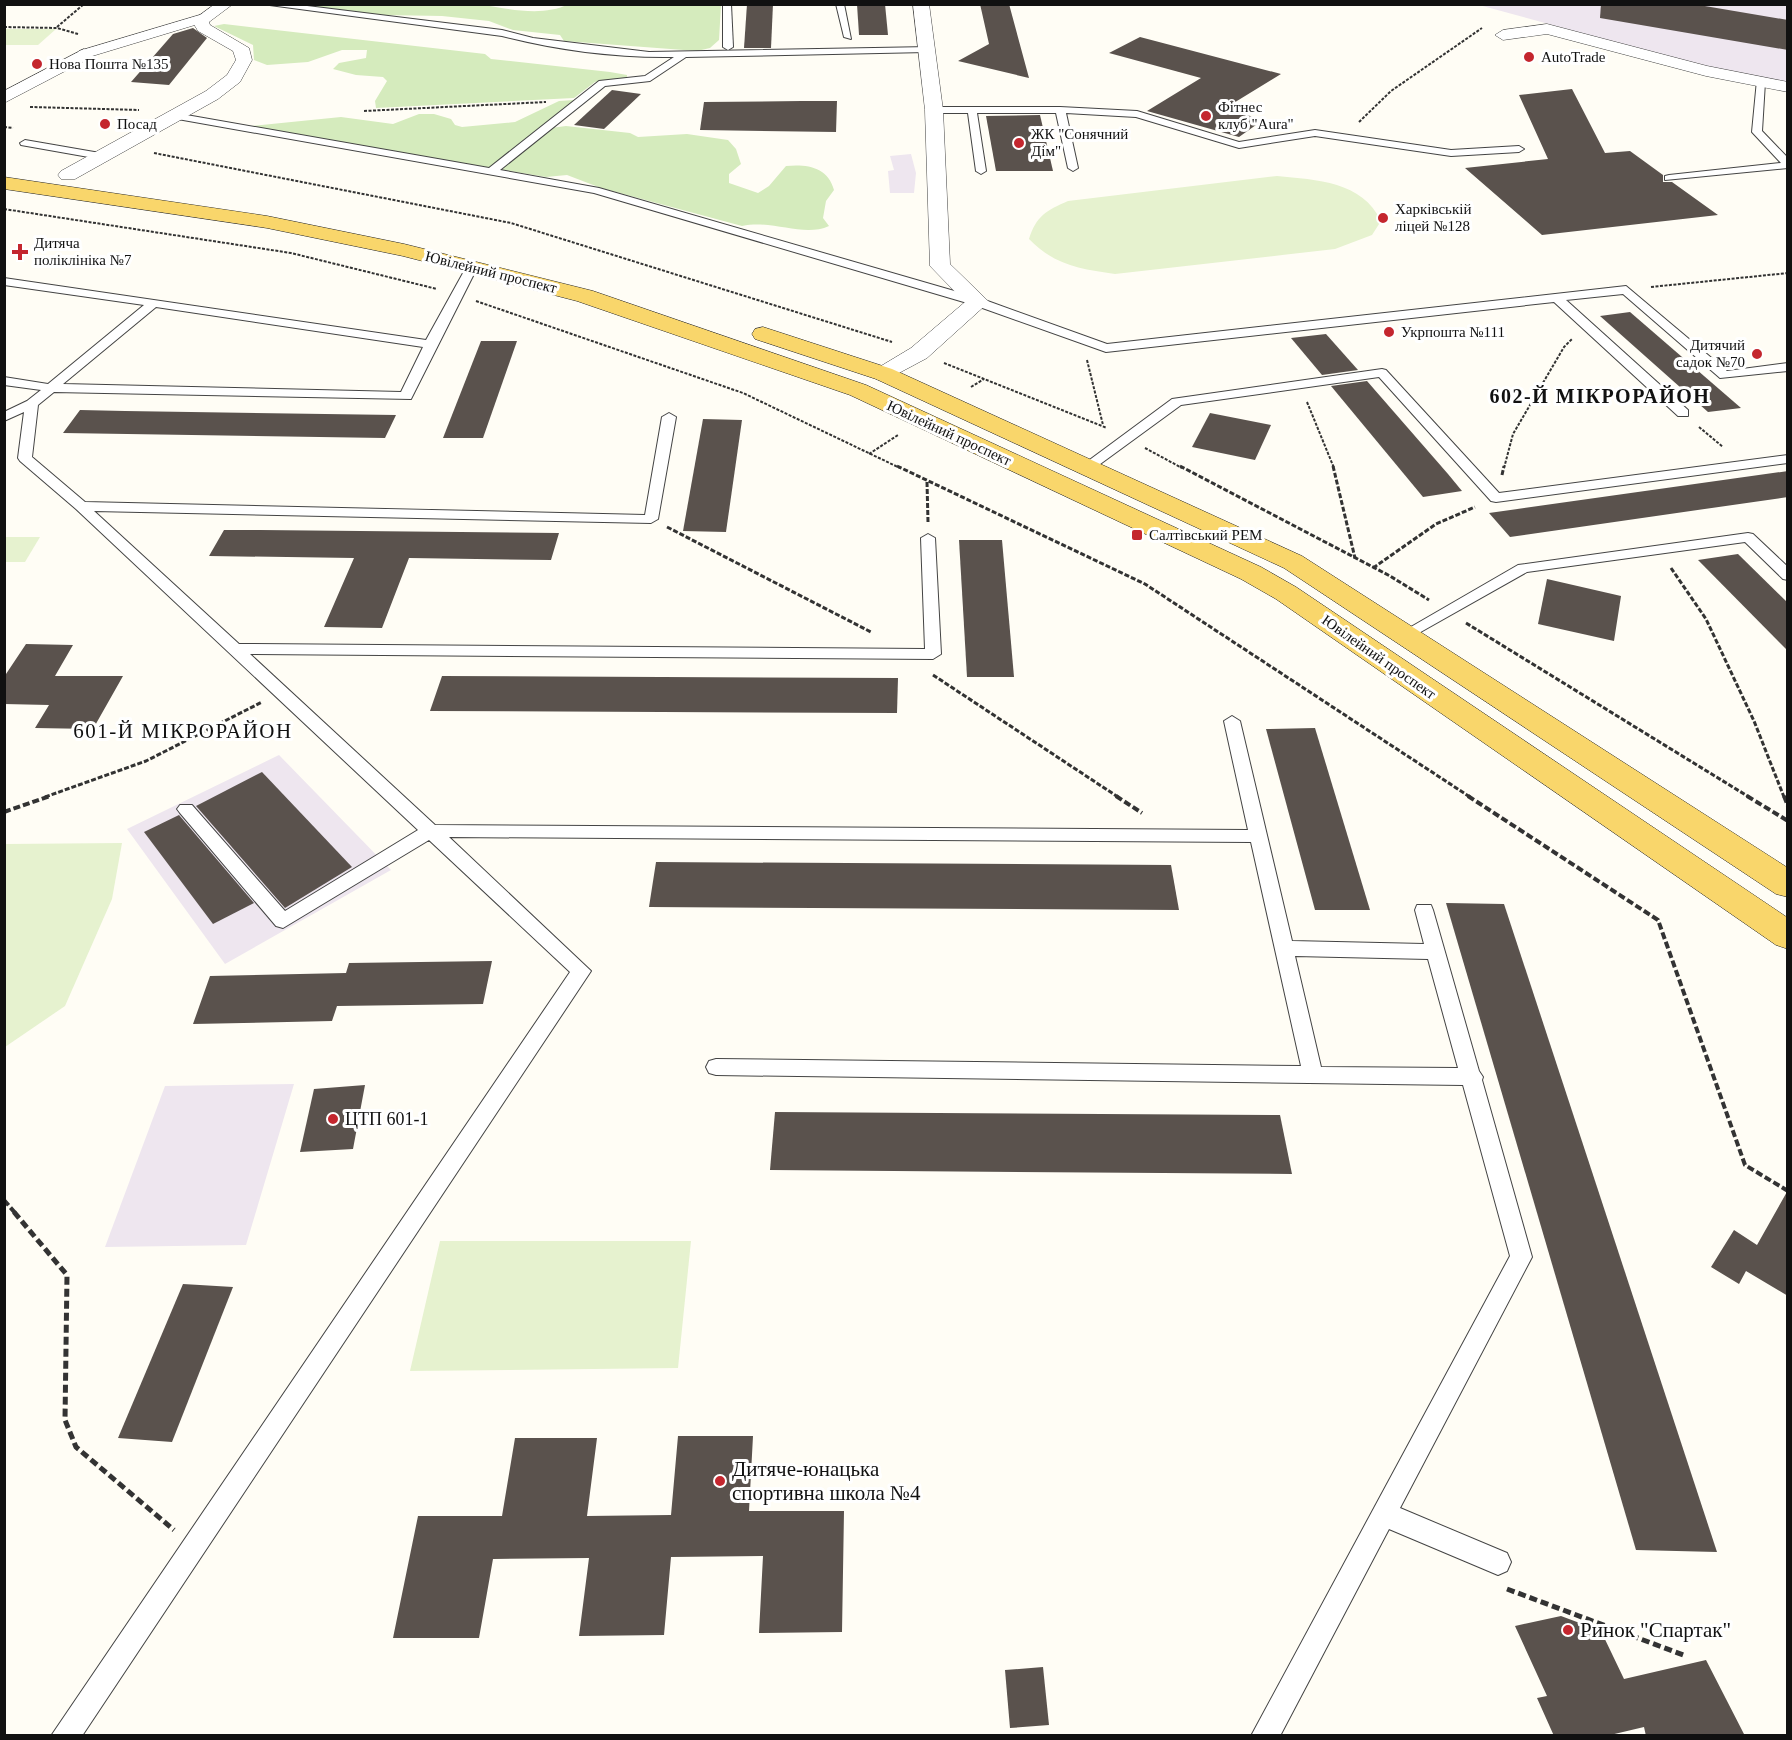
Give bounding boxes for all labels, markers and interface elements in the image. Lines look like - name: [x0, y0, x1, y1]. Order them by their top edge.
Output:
- place label: AutoTrade: [1541, 49, 1606, 65]
- marker: AutoTrade: [1522, 50, 1536, 64]
- place label: Нова Пошта №135: [49, 56, 168, 72]
- marker: Нова Пошта №135: [30, 57, 44, 71]
- place label: Фітнес клуб "Aura": [1218, 99, 1294, 132]
- marker: Фітнес клуб "Aura": [1199, 109, 1213, 123]
- place label: Посад: [117, 116, 157, 132]
- marker: Посад: [98, 117, 112, 131]
- place label: ЖК "Сонячний Дім": [1031, 126, 1128, 159]
- marker: ЖК "Сонячний Дім": [1012, 136, 1026, 150]
- place label: Харківській ліцей №128: [1395, 201, 1471, 234]
- marker: Харківській ліцей №128: [1376, 211, 1390, 225]
- place label: Дитяча поліклініка №7: [34, 235, 132, 268]
- marker: Дитяча поліклініка №7: [11, 243, 29, 261]
- street label: Ювілейний проспект: [424, 248, 559, 296]
- place label: Укрпошта №111: [1401, 324, 1505, 340]
- marker: Укрпошта №111: [1382, 325, 1396, 339]
- place label: Дитячий садок №70: [1676, 337, 1745, 370]
- marker: Дитячий садок №70: [1750, 347, 1764, 361]
- district label: 602-Й МІКРОРАЙОН: [1490, 385, 1710, 407]
- street label: Ювілейний проспект: [884, 397, 1014, 469]
- place label: Салтівський РЕМ: [1149, 527, 1262, 543]
- marker: Салтівський РЕМ: [1130, 528, 1144, 542]
- street label: Ювілейний проспект: [1319, 612, 1439, 703]
- district label: 601-Й МІКРОРАЙОН: [73, 719, 293, 743]
- place label: ЦТП 601-1: [345, 1109, 429, 1129]
- marker: ЦТП 601-1: [326, 1112, 340, 1126]
- place label: Дитяче-юнацька спортивна школа №4: [732, 1457, 921, 1505]
- marker: Дитяче-юнацька спортивна школа №4: [713, 1474, 727, 1488]
- place label: Ринок "Спартак": [1580, 1618, 1731, 1642]
- marker: Ринок "Спартак": [1561, 1623, 1575, 1637]

